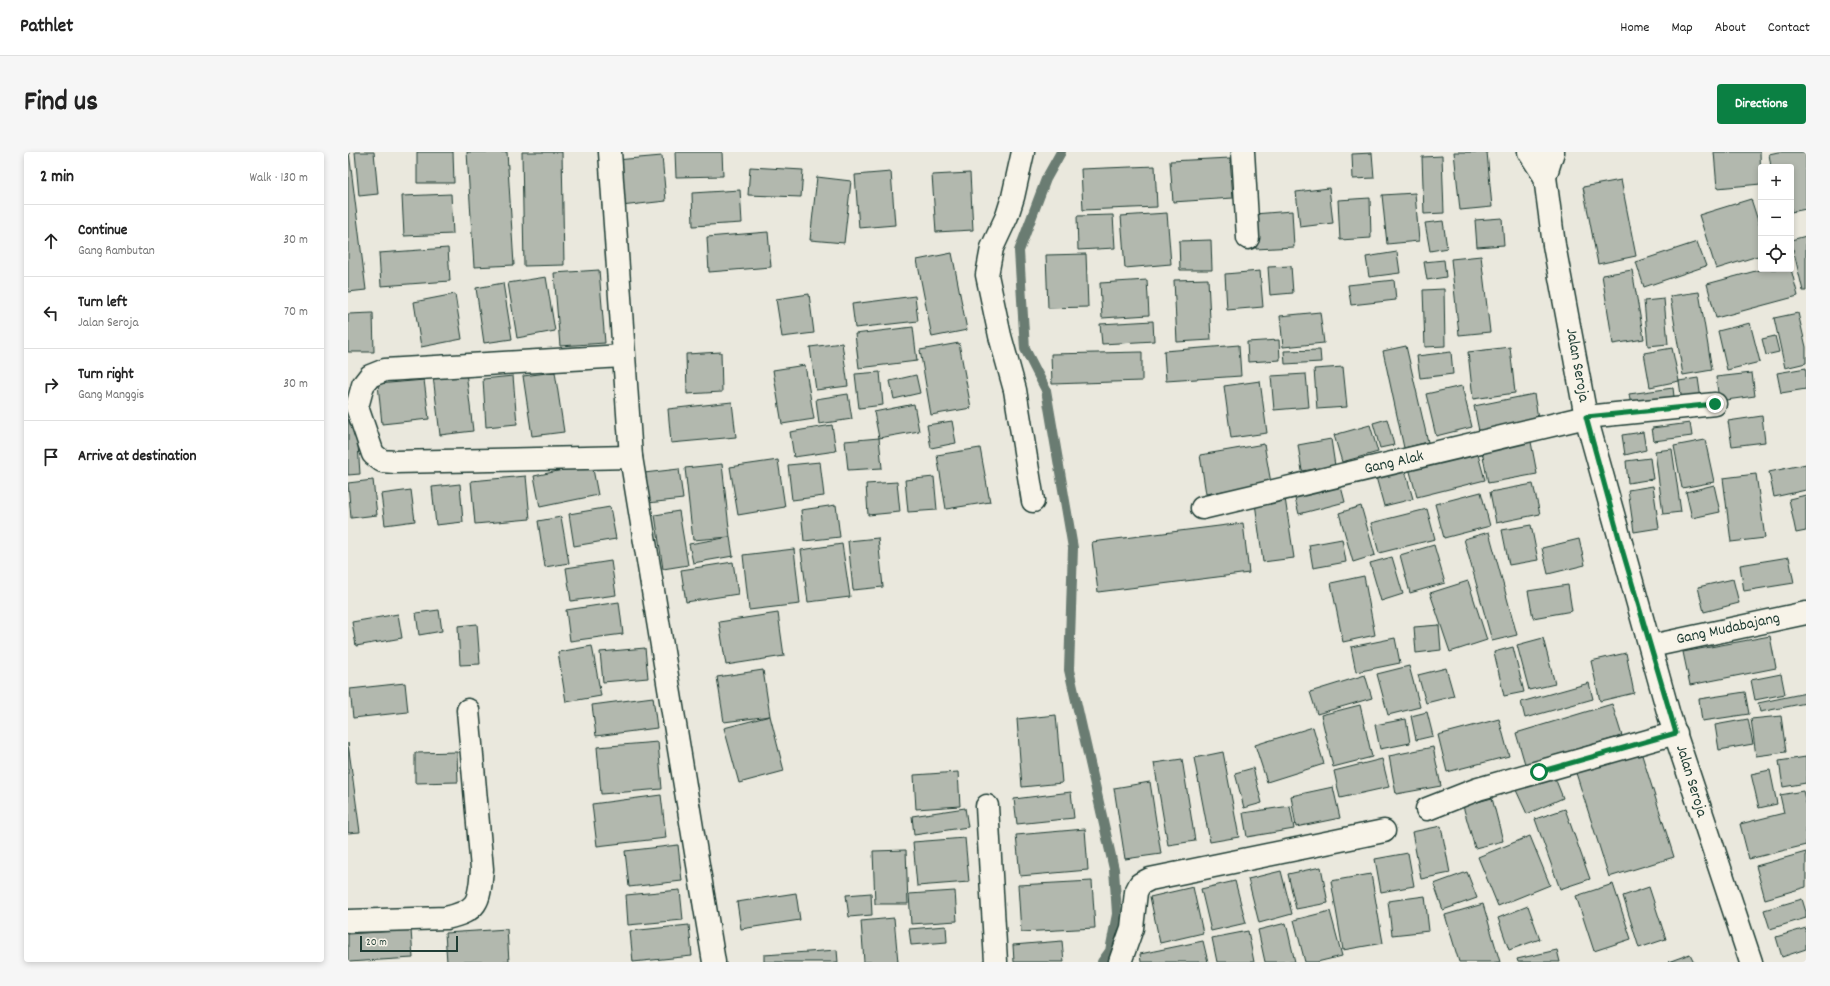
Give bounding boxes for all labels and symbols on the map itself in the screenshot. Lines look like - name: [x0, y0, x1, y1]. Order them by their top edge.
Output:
- street label: Jalan Seroja: [1559, 326, 1595, 404]
- route end: [1706, 395, 1724, 413]
- street label: Gang Alak: [1362, 445, 1426, 481]
- street label: Gang Mudabajang: [1674, 607, 1782, 651]
- street label: Jalan Seroja: [1669, 742, 1713, 820]
- route start: [1530, 763, 1548, 781]
- scale bar: [360, 934, 458, 953]

